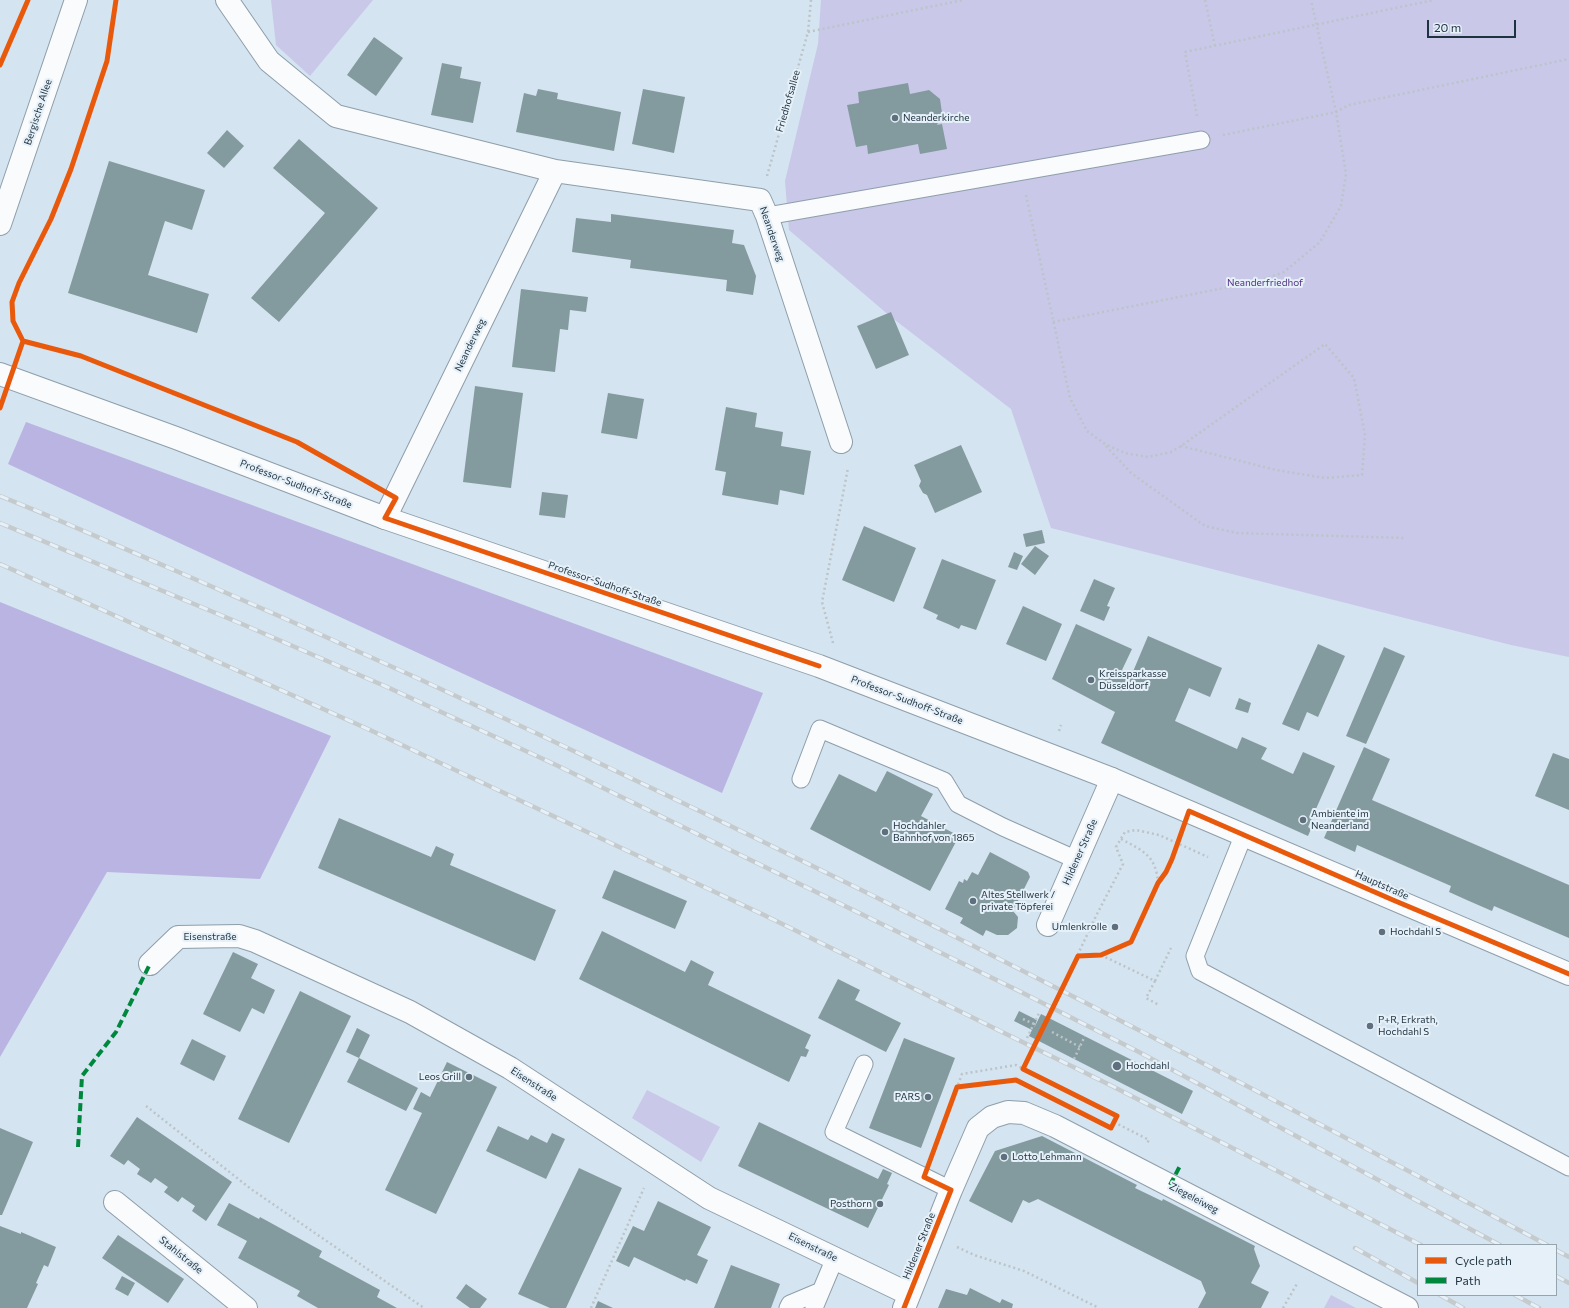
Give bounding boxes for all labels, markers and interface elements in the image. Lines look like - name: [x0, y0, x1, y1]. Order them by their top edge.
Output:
- scale bar: [1429, 12, 1518, 38]
- text: 20 m: [1434, 20, 1461, 34]
- street label: Friedhofsallee: [773, 69, 803, 133]
- street label: Bergische Allee: [22, 77, 54, 147]
- place label: Neanderkirche: [903, 112, 970, 124]
- marker: Neanderkirche: [890, 113, 900, 123]
- street label: Neanderweg: [757, 205, 787, 263]
- park label: Neanderfriedhof: [1227, 277, 1303, 289]
- street label: Neanderweg: [452, 317, 488, 373]
- street label: Professor-Sudhoff-Straße: [238, 457, 354, 511]
- street label: Professor-Sudhoff-Straße: [547, 559, 663, 609]
- place label: Kreissparkasse Düsseldorf: [1099, 668, 1167, 692]
- street label: Professor-Sudhoff-Straße: [849, 673, 965, 727]
- marker: Kreissparkasse Düsseldorf: [1086, 675, 1096, 685]
- place label: Ambiente im Neanderland: [1311, 808, 1369, 832]
- marker: Ambiente im Neanderland: [1298, 815, 1308, 825]
- street label: Hildener Straße: [1060, 817, 1100, 887]
- place label: Hochdahler Bahnhof von 1865: [893, 820, 974, 844]
- marker: Hochdahler Bahnhof von 1865: [880, 827, 890, 837]
- street label: Hauptstraße: [1353, 868, 1411, 902]
- place label: Altes Stellwerk / private Töpferei: [981, 889, 1055, 912]
- marker: Altes Stellwerk / private Töpferei: [968, 896, 978, 906]
- place label: Umlenkrolle: [1052, 921, 1107, 933]
- marker: Umlenkrolle: [1110, 922, 1120, 932]
- place label: Hochdahl S: [1390, 926, 1441, 938]
- marker: Hochdahl S: [1377, 927, 1387, 937]
- street label: Eisenstraße: [183, 931, 237, 943]
- place label: P+R, Erkrath, Hochdahl S: [1378, 1014, 1438, 1038]
- marker: P+R, Erkrath, Hochdahl S: [1365, 1021, 1375, 1031]
- marker: Hochdahl: [1111, 1060, 1123, 1072]
- place label: Hochdahl: [1126, 1060, 1169, 1072]
- street label: Eisenstraße: [508, 1064, 560, 1104]
- place label: Leos Grill: [419, 1071, 461, 1083]
- marker: Leos Grill: [464, 1072, 474, 1082]
- place label: PARS: [895, 1091, 920, 1103]
- marker: PARS: [923, 1092, 933, 1102]
- place label: Lotto Lehmann: [1012, 1151, 1082, 1163]
- marker: Lotto Lehmann: [999, 1152, 1009, 1162]
- street label: Ziegeleiweg: [1167, 1180, 1221, 1216]
- place label: Posthorn: [830, 1198, 872, 1210]
- marker: Posthorn: [875, 1199, 885, 1209]
- street label: Hildener Straße: [900, 1211, 938, 1281]
- street label: Eisenstraße: [786, 1230, 840, 1264]
- street label: Stahlstraße: [157, 1234, 205, 1276]
- legend: [1417, 1244, 1557, 1296]
- text: Cycle path: [1455, 1253, 1512, 1267]
- text: Path: [1455, 1273, 1481, 1287]

